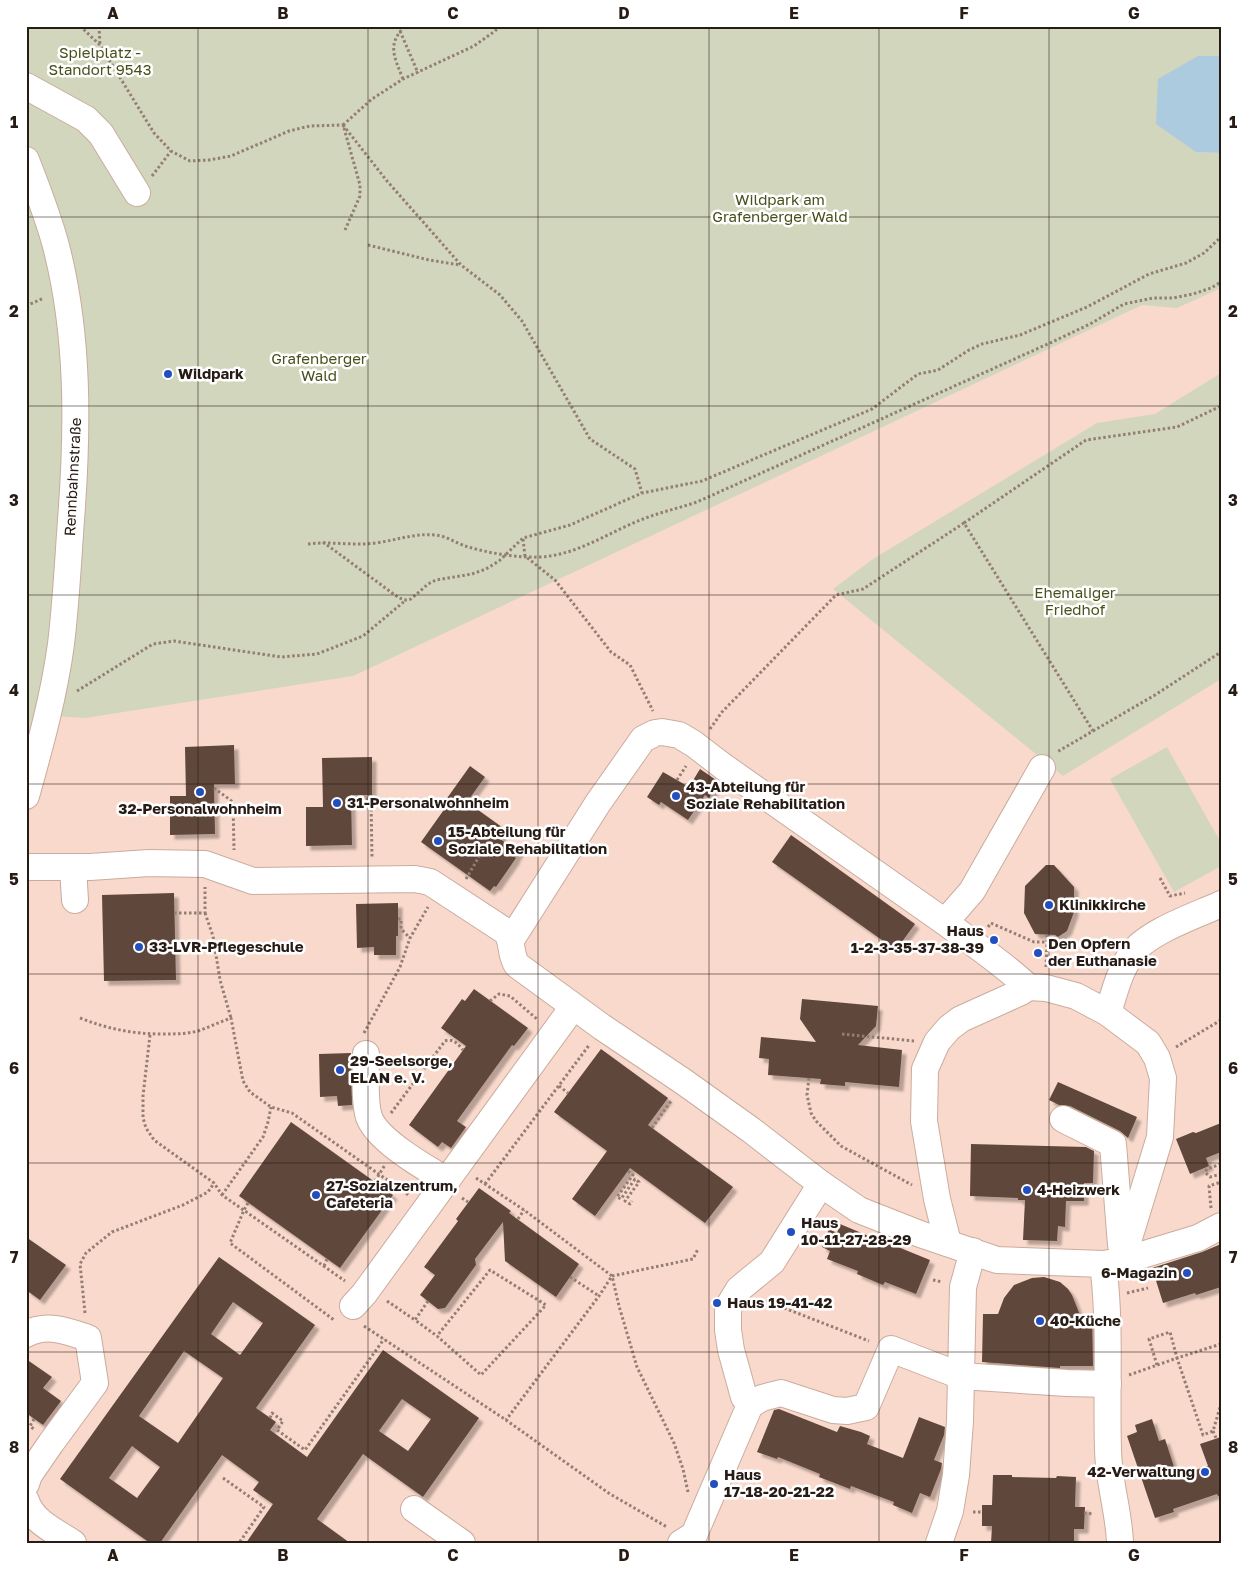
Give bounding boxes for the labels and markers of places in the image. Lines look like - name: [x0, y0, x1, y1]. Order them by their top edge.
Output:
- place label: Wildpark: [178, 364, 244, 382]
- marker: Wildpark: [162, 368, 174, 380]
- place label: 43-Abteilung für Soziale Rehabilitation: [686, 777, 845, 812]
- marker: 32-Personalwohnheim: [194, 786, 206, 798]
- marker: 43-Abteilung für Soziale Rehabilitation: [670, 790, 682, 802]
- place label: 31-Personalwohnheim: [347, 793, 509, 811]
- marker: 31-Personalwohnheim: [331, 797, 343, 809]
- place label: 32-Personalwohnheim: [118, 799, 282, 817]
- place label: 15-Abteilung für Soziale Rehabilitation: [448, 822, 607, 857]
- marker: 15-Abteilung für Soziale Rehabilitation: [432, 835, 444, 847]
- place label: Klinikkirche: [1059, 895, 1146, 913]
- marker: Klinikkirche: [1043, 899, 1055, 911]
- place label: Haus 1-2-3-35-37-38-39: [851, 921, 984, 956]
- marker: Haus 1-2-3-35-37-38-39: [988, 934, 1000, 946]
- place label: Den Opfern der Euthanasie: [1048, 934, 1157, 969]
- place label: 33-LVR-Pflegeschule: [149, 937, 304, 955]
- marker: 33-LVR-Pflegeschule: [133, 941, 145, 953]
- marker: Den Opfern der Euthanasie: [1032, 947, 1044, 959]
- place label: 29-Seelsorge, ELAN e. V.: [350, 1051, 453, 1086]
- marker: 29-Seelsorge, ELAN e. V.: [334, 1064, 346, 1076]
- place label: 27-Sozialzentrum, Cafeteria: [326, 1176, 458, 1211]
- place label: 4-Heizwerk: [1037, 1180, 1120, 1198]
- marker: 4-Heizwerk: [1021, 1184, 1033, 1196]
- marker: 27-Sozialzentrum, Cafeteria: [310, 1189, 322, 1201]
- place label: Haus 10-11-27-28-29: [801, 1213, 911, 1248]
- marker: Haus 10-11-27-28-29: [785, 1226, 797, 1238]
- place label: 6-Magazin: [1101, 1263, 1177, 1281]
- marker: 6-Magazin: [1181, 1267, 1193, 1279]
- place label: Haus 19-41-42: [727, 1293, 832, 1311]
- marker: Haus 19-41-42: [711, 1297, 723, 1309]
- place label: 40-Küche: [1050, 1311, 1121, 1329]
- marker: 40-Küche: [1034, 1315, 1046, 1327]
- place label: 42-Verwaltung: [1087, 1462, 1195, 1480]
- place label: Haus 17-18-20-21-22: [724, 1465, 834, 1500]
- marker: 42-Verwaltung: [1199, 1466, 1211, 1478]
- marker: Haus 17-18-20-21-22: [708, 1478, 720, 1490]

